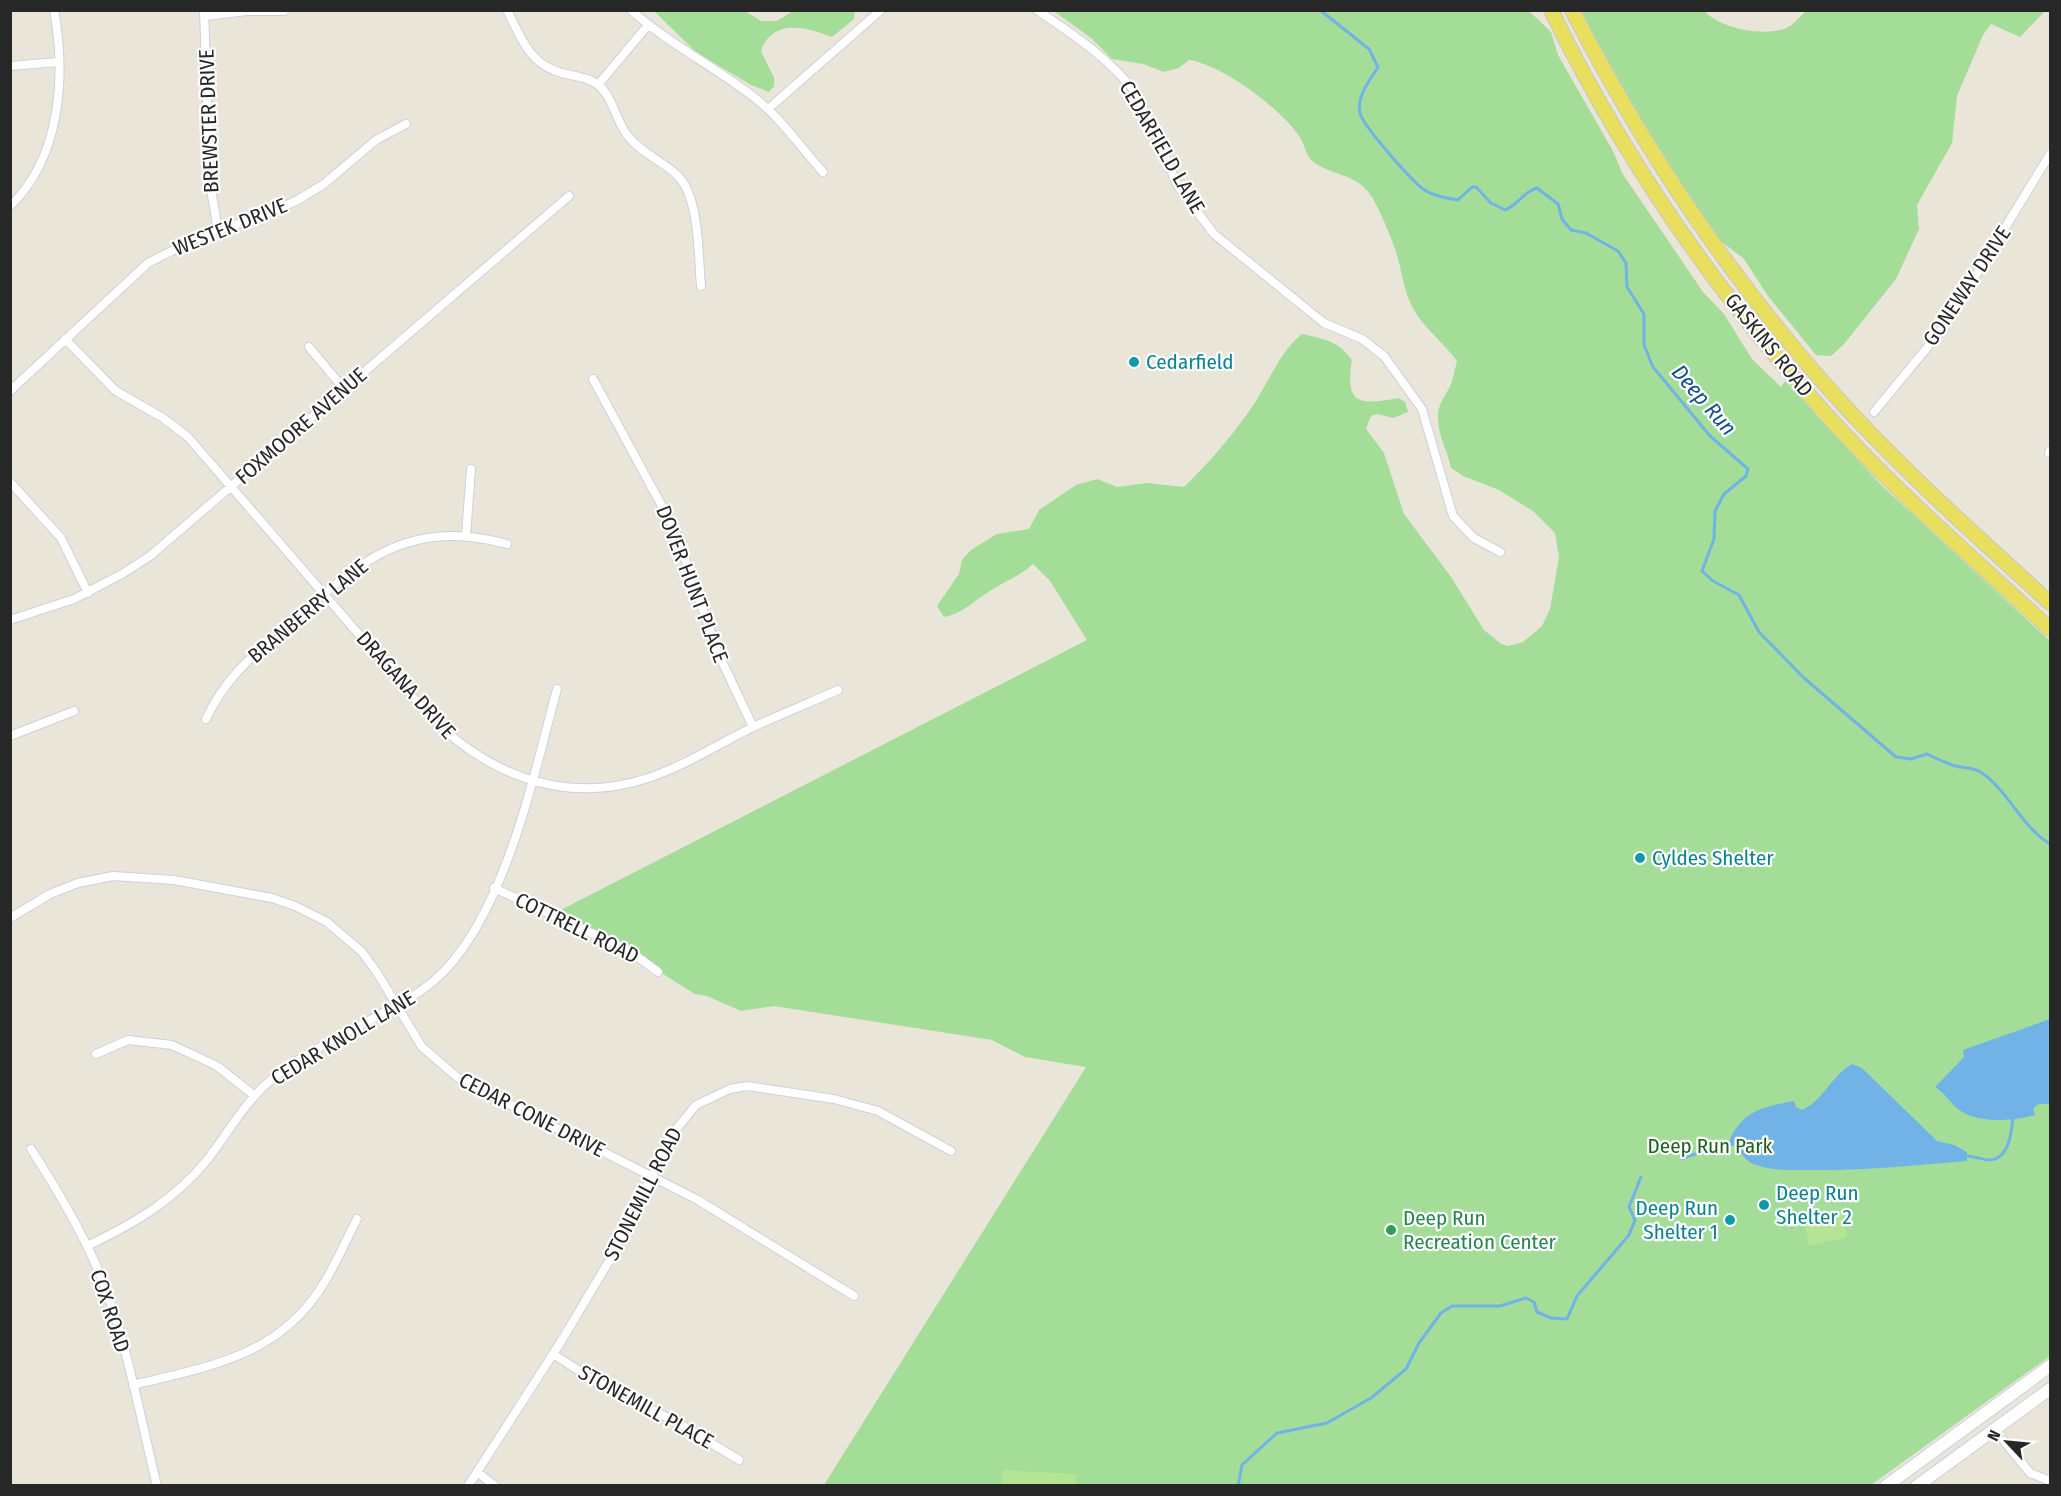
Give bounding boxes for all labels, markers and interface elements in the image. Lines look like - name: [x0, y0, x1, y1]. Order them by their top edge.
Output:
- street label: BREWSTER DRIVE: [193, 49, 225, 193]
- street label: CEDARFIELD LANE: [1114, 76, 1211, 218]
- street label: WESTEK DRIVE: [169, 192, 291, 262]
- street label: GONEWAY DRIVE: [1917, 221, 2017, 351]
- street label: GASKINS ROAD: [1719, 288, 1819, 402]
- place label: Cedarfield: [1146, 349, 1234, 375]
- marker: Cedarfield: [1127, 355, 1141, 369]
- water label: Deep Run: [1666, 359, 1742, 441]
- street label: FOXMOORE AVENUE: [230, 362, 372, 490]
- street label: DOVER HUNT PLACE: [650, 502, 734, 666]
- street label: BRANBERRY LANE: [243, 553, 373, 669]
- street label: DRAGANA DRIVE: [351, 626, 461, 744]
- place label: Cyldes Shelter: [1652, 845, 1774, 871]
- marker: Cyldes Shelter: [1633, 851, 1647, 865]
- street label: COTTRELL ROAD: [511, 887, 643, 969]
- street label: CEDAR KNOLL LANE: [266, 985, 420, 1091]
- street label: CEDAR CONE DRIVE: [455, 1067, 610, 1163]
- street label: STONEMILL ROAD: [598, 1123, 688, 1265]
- park label: Deep Run Park: [1648, 1133, 1773, 1159]
- place label: Deep Run Shelter 2: [1776, 1180, 1859, 1230]
- place label: Deep Run Shelter 1: [1635, 1195, 1718, 1245]
- marker: Deep Run Shelter 2: [1757, 1198, 1771, 1212]
- place label: Deep Run Recreation Center: [1403, 1205, 1557, 1255]
- marker: Deep Run Shelter 1: [1723, 1213, 1737, 1227]
- marker: Deep Run Recreation Center: [1384, 1223, 1398, 1237]
- street label: COX ROAD: [84, 1266, 136, 1356]
- street label: STONEMILL PLACE: [574, 1359, 718, 1455]
- north arrow: [1977, 1412, 2037, 1472]
- text: N: [1983, 1427, 2005, 1444]

